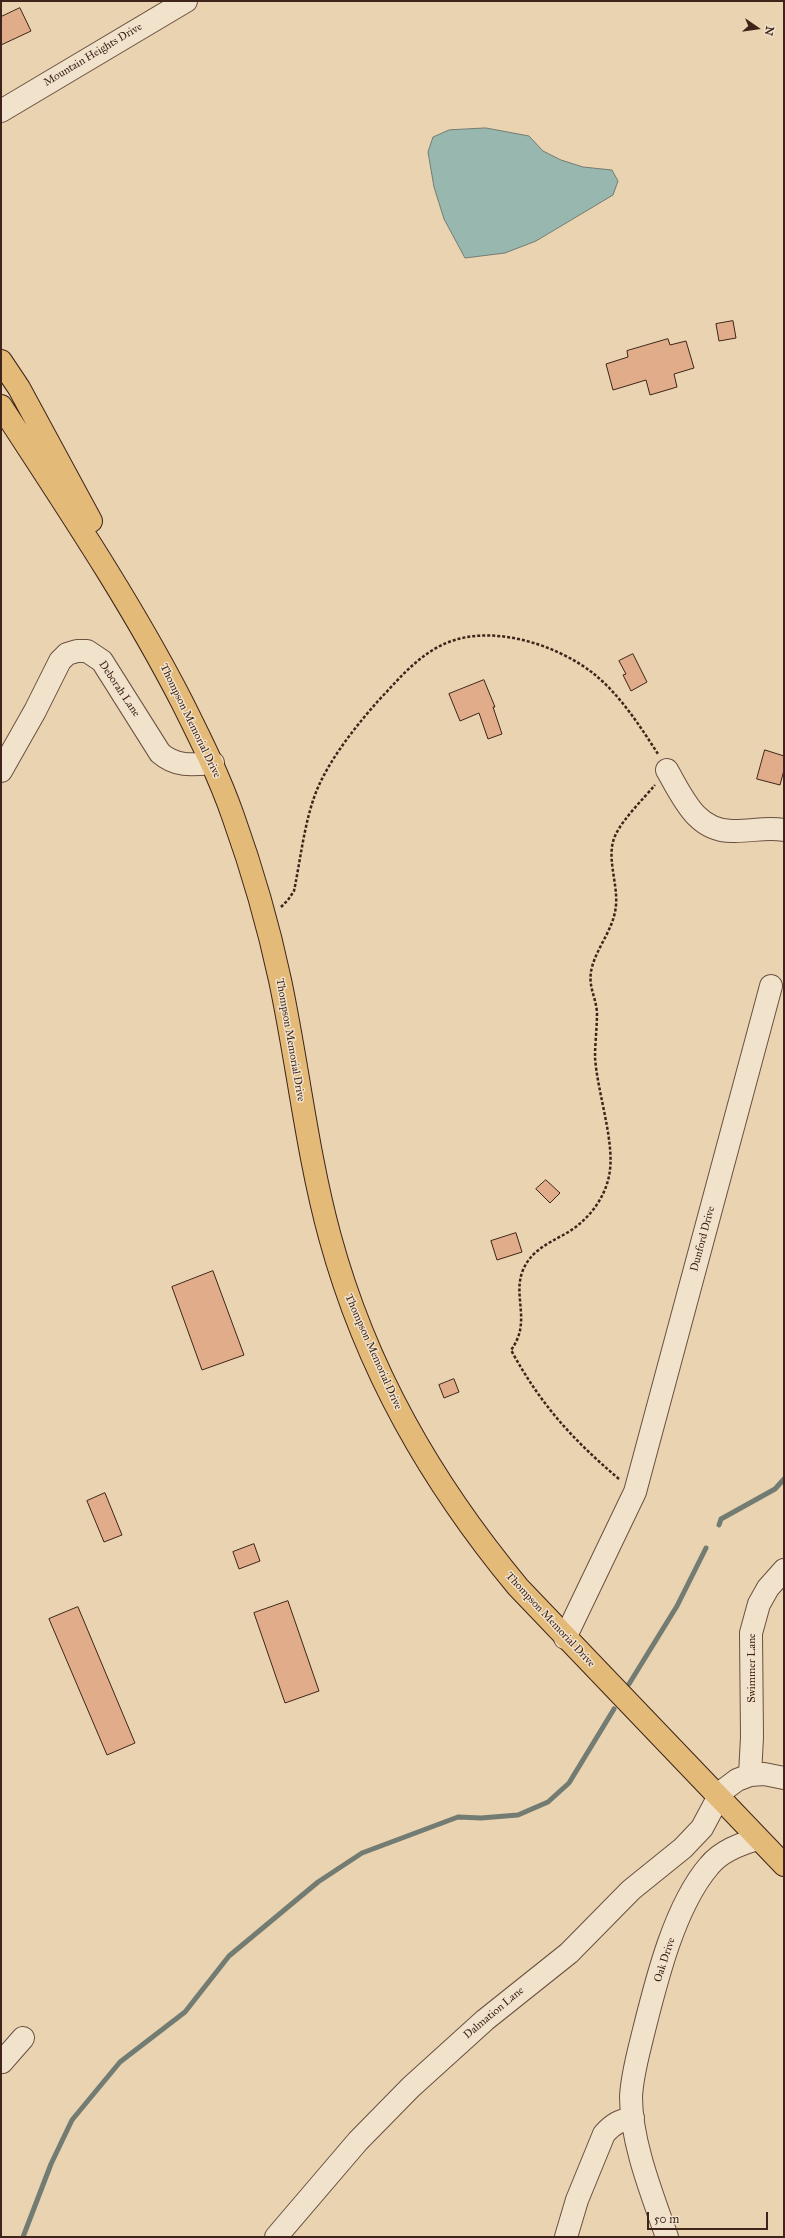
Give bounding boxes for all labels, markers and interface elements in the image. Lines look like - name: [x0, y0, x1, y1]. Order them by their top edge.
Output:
- north arrow: [737, 8, 777, 48]
- street label: Mountain Heights Drive: [41, 20, 145, 90]
- text: N: [762, 25, 777, 37]
- street label: Deborah Lane: [95, 658, 143, 720]
- street label: Thompson Memorial Drive: [157, 662, 223, 780]
- street label: Thompson Memorial Drive: [273, 977, 307, 1103]
- street label: Dunford Drive: [688, 1205, 718, 1273]
- street label: Thompson Memorial Drive: [342, 1292, 404, 1412]
- street label: Thompson Memorial Drive: [503, 1570, 597, 1670]
- street label: Swimmer Lane: [745, 1633, 759, 1703]
- street label: Oak Drive: [652, 1936, 678, 1984]
- street label: Dalmation Lane: [461, 1984, 527, 2042]
- scale bar: [649, 2204, 770, 2230]
- text: 50 m: [654, 2212, 679, 2226]

